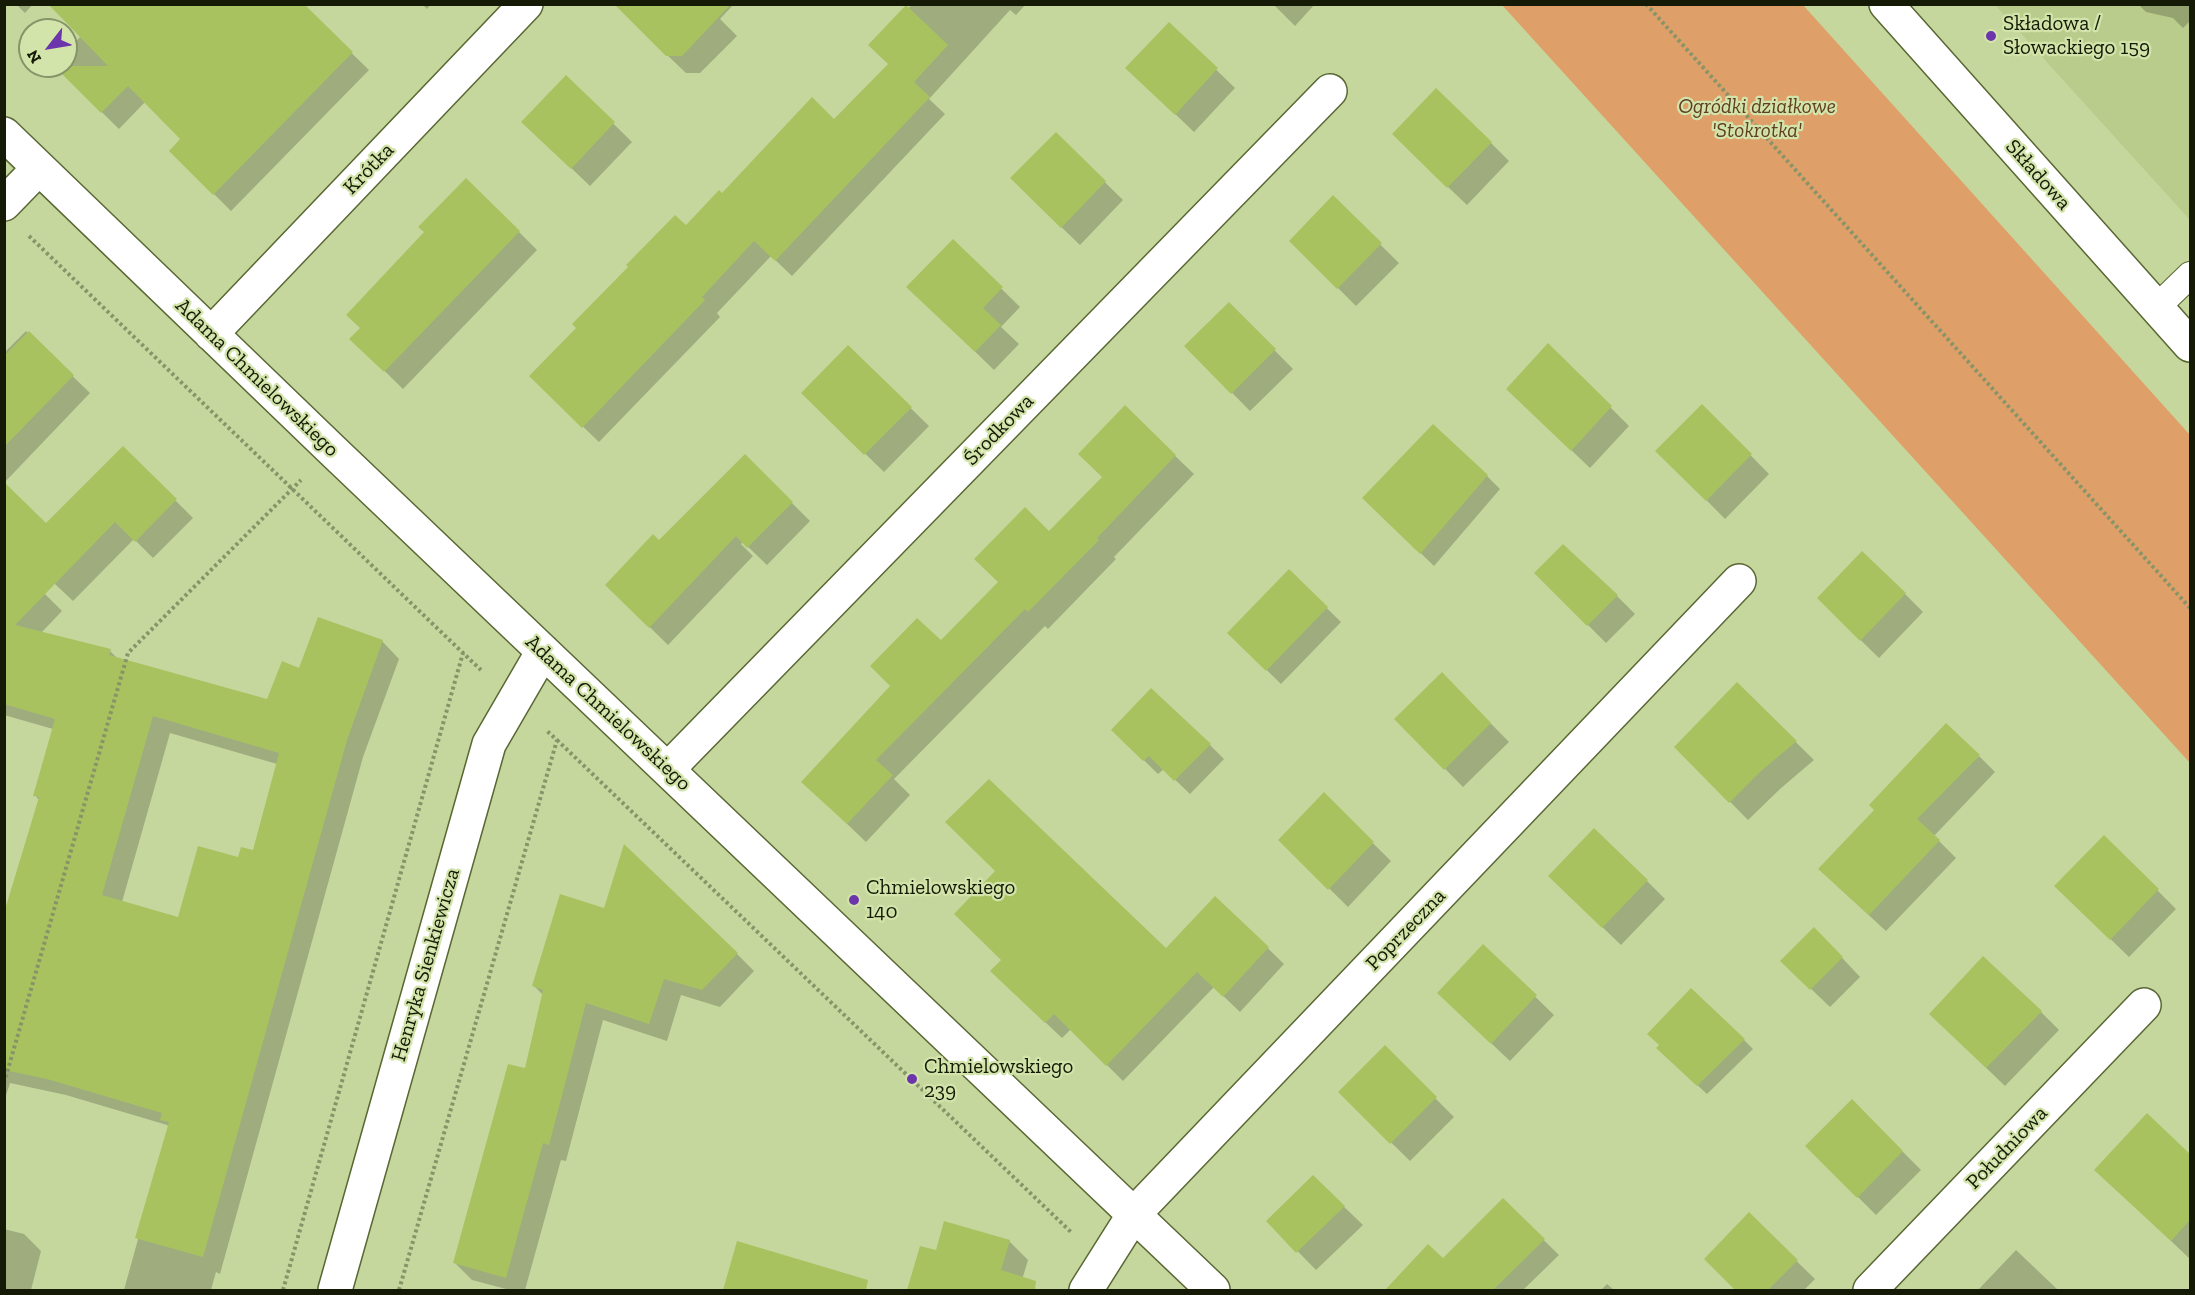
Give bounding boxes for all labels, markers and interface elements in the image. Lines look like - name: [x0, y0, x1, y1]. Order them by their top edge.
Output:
- place label: Składowa / Słowackiego 159: [2003, 11, 2150, 61]
- north arrow: [18, 18, 78, 78]
- marker: Składowa / Słowackiego 159: [1984, 29, 1998, 43]
- text: N: [23, 46, 45, 67]
- park label: Ogródki działkowe 'Stokrotka': [1678, 94, 1836, 144]
- street label: Składowa: [2000, 134, 2076, 216]
- street label: Krótka: [338, 138, 400, 200]
- street label: Adama Chmielowskiego: [170, 293, 344, 463]
- street label: Środkowa: [959, 389, 1039, 471]
- street label: Adama Chmielowskiego: [520, 630, 696, 796]
- street label: Henryka Sienkiewicza: [386, 866, 466, 1064]
- place label: Chmielowskiego 140: [866, 875, 1015, 925]
- street label: Poprzeczna: [1361, 884, 1451, 976]
- marker: Chmielowskiego 140: [847, 893, 861, 907]
- place label: Chmielowskiego 239: [924, 1054, 1073, 1104]
- marker: Chmielowskiego 239: [905, 1072, 919, 1086]
- street label: Południowa: [1961, 1101, 2053, 1195]

